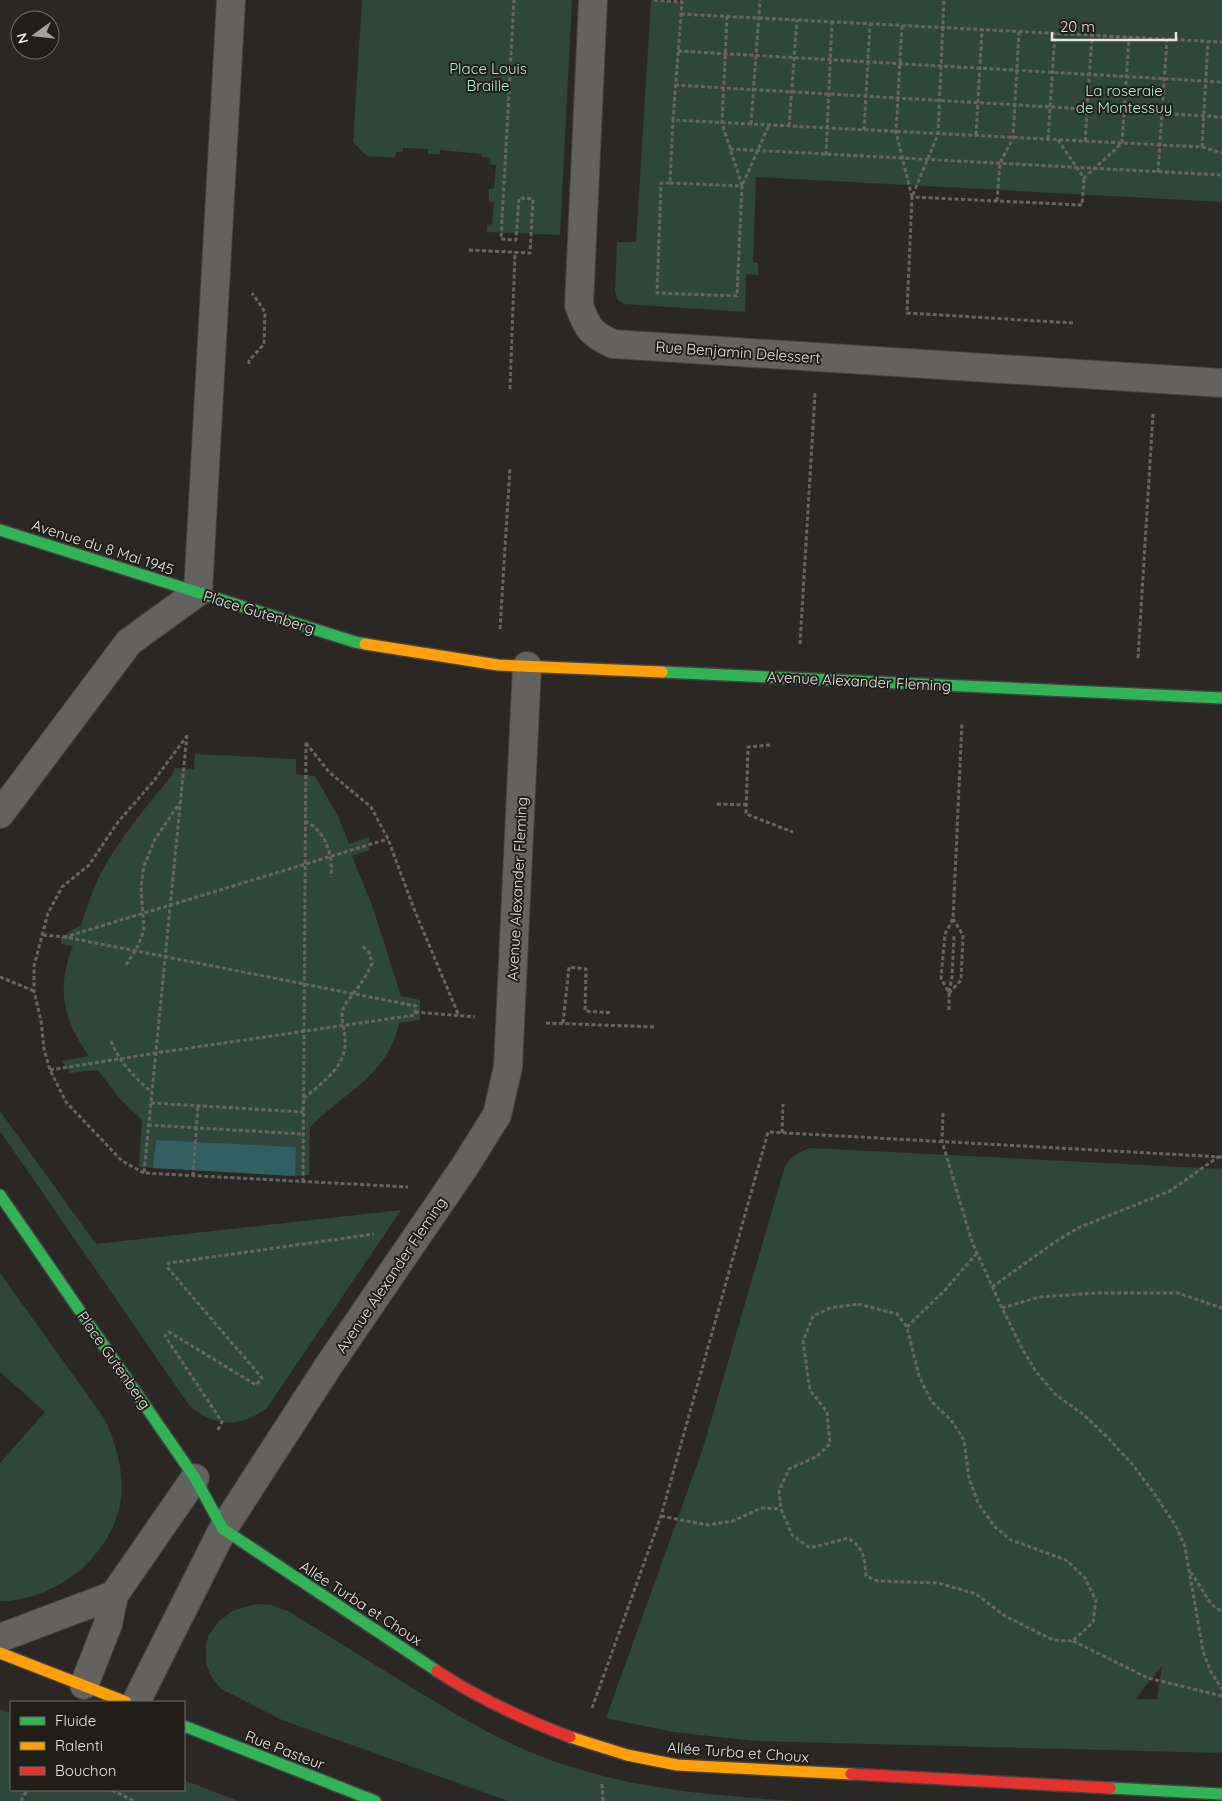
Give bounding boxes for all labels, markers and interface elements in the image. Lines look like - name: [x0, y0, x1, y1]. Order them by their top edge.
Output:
- north arrow: [10, 10, 60, 60]
- scale bar: [1052, 10, 1176, 42]
- text: 20 m: [1060, 17, 1095, 36]
- text: N: [12, 31, 32, 46]
- park label: Place Louis Braille: [449, 59, 527, 95]
- park label: La roseraie de Montessuy: [1076, 81, 1172, 117]
- street label: Rue Benjamin Delessert: [655, 337, 821, 367]
- street label: Avenue du 8 Mai 1945: [29, 515, 177, 579]
- street label: Place Gutenberg: [201, 586, 317, 638]
- street label: Avenue Alexander Fleming: [766, 667, 952, 695]
- street label: Avenue Alexander Fleming: [503, 796, 531, 982]
- street label: Avenue Alexander Fleming: [332, 1193, 450, 1357]
- street label: Place Gutenberg: [73, 1307, 155, 1413]
- street label: Allée Turba et Choux: [296, 1556, 426, 1650]
- legend: [10, 1701, 185, 1791]
- text: Fluide: [55, 1711, 96, 1730]
- street label: Rue Pasteur: [242, 1726, 328, 1774]
- text: Ralenti: [55, 1736, 103, 1755]
- street label: Allée Turba et Choux: [666, 1738, 810, 1766]
- text: Bouchon: [55, 1761, 116, 1780]

